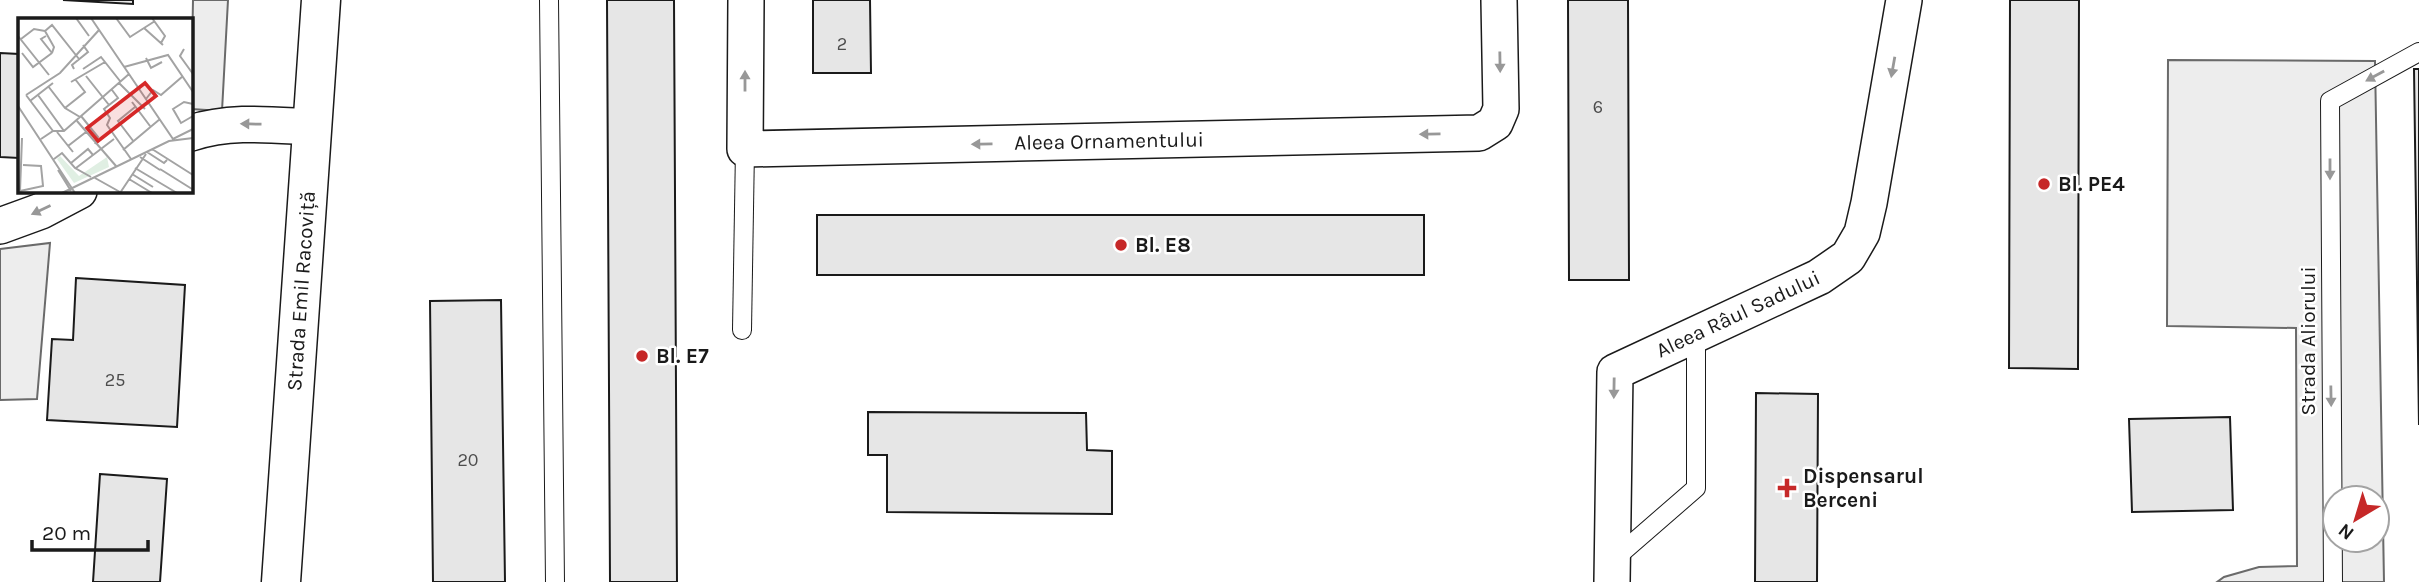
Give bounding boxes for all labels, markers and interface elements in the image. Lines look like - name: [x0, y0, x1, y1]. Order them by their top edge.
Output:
- inset map: [18, 18, 192, 192]
- house number: 2: [837, 33, 847, 55]
- one-way arrow: [1494, 52, 1506, 74]
- one-way arrow: [1887, 56, 1898, 78]
- one-way arrow: [740, 70, 751, 92]
- one-way arrow: [2365, 70, 2384, 82]
- house number: 6: [1593, 96, 1603, 118]
- one-way arrow: [240, 118, 262, 130]
- street label: Aleea Ornamentului: [1014, 127, 1204, 155]
- one-way arrow: [1418, 129, 1440, 140]
- one-way arrow: [970, 138, 992, 149]
- one-way arrow: [2324, 158, 2336, 180]
- place label: Bl. PE4: [2058, 172, 2125, 196]
- marker: Bl. PE4: [2036, 176, 2052, 192]
- street label: Strada Emil Racoviță: [282, 190, 320, 392]
- one-way arrow: [30, 205, 51, 216]
- place label: Bl. E8: [1135, 233, 1191, 257]
- marker: Bl. E8: [1113, 237, 1129, 253]
- street label: Aleea Râul Sadului: [1652, 265, 1824, 363]
- street label: Strada Aliorului: [2296, 266, 2320, 416]
- place label: Bl. E7: [656, 344, 709, 368]
- marker: Bl. E7: [634, 348, 650, 364]
- house number: 25: [105, 369, 125, 391]
- one-way arrow: [1609, 377, 1620, 399]
- one-way arrow: [2325, 386, 2337, 408]
- house number: 20: [457, 449, 479, 471]
- place label: Dispensarul Berceni: [1803, 464, 1924, 512]
- marker: Dispensarul Berceni: [1777, 478, 1797, 498]
- north arrow: [2321, 484, 2391, 554]
- scale bar: [32, 508, 147, 552]
- text: N: [2334, 519, 2358, 544]
- text: 20 m: [42, 521, 91, 545]

